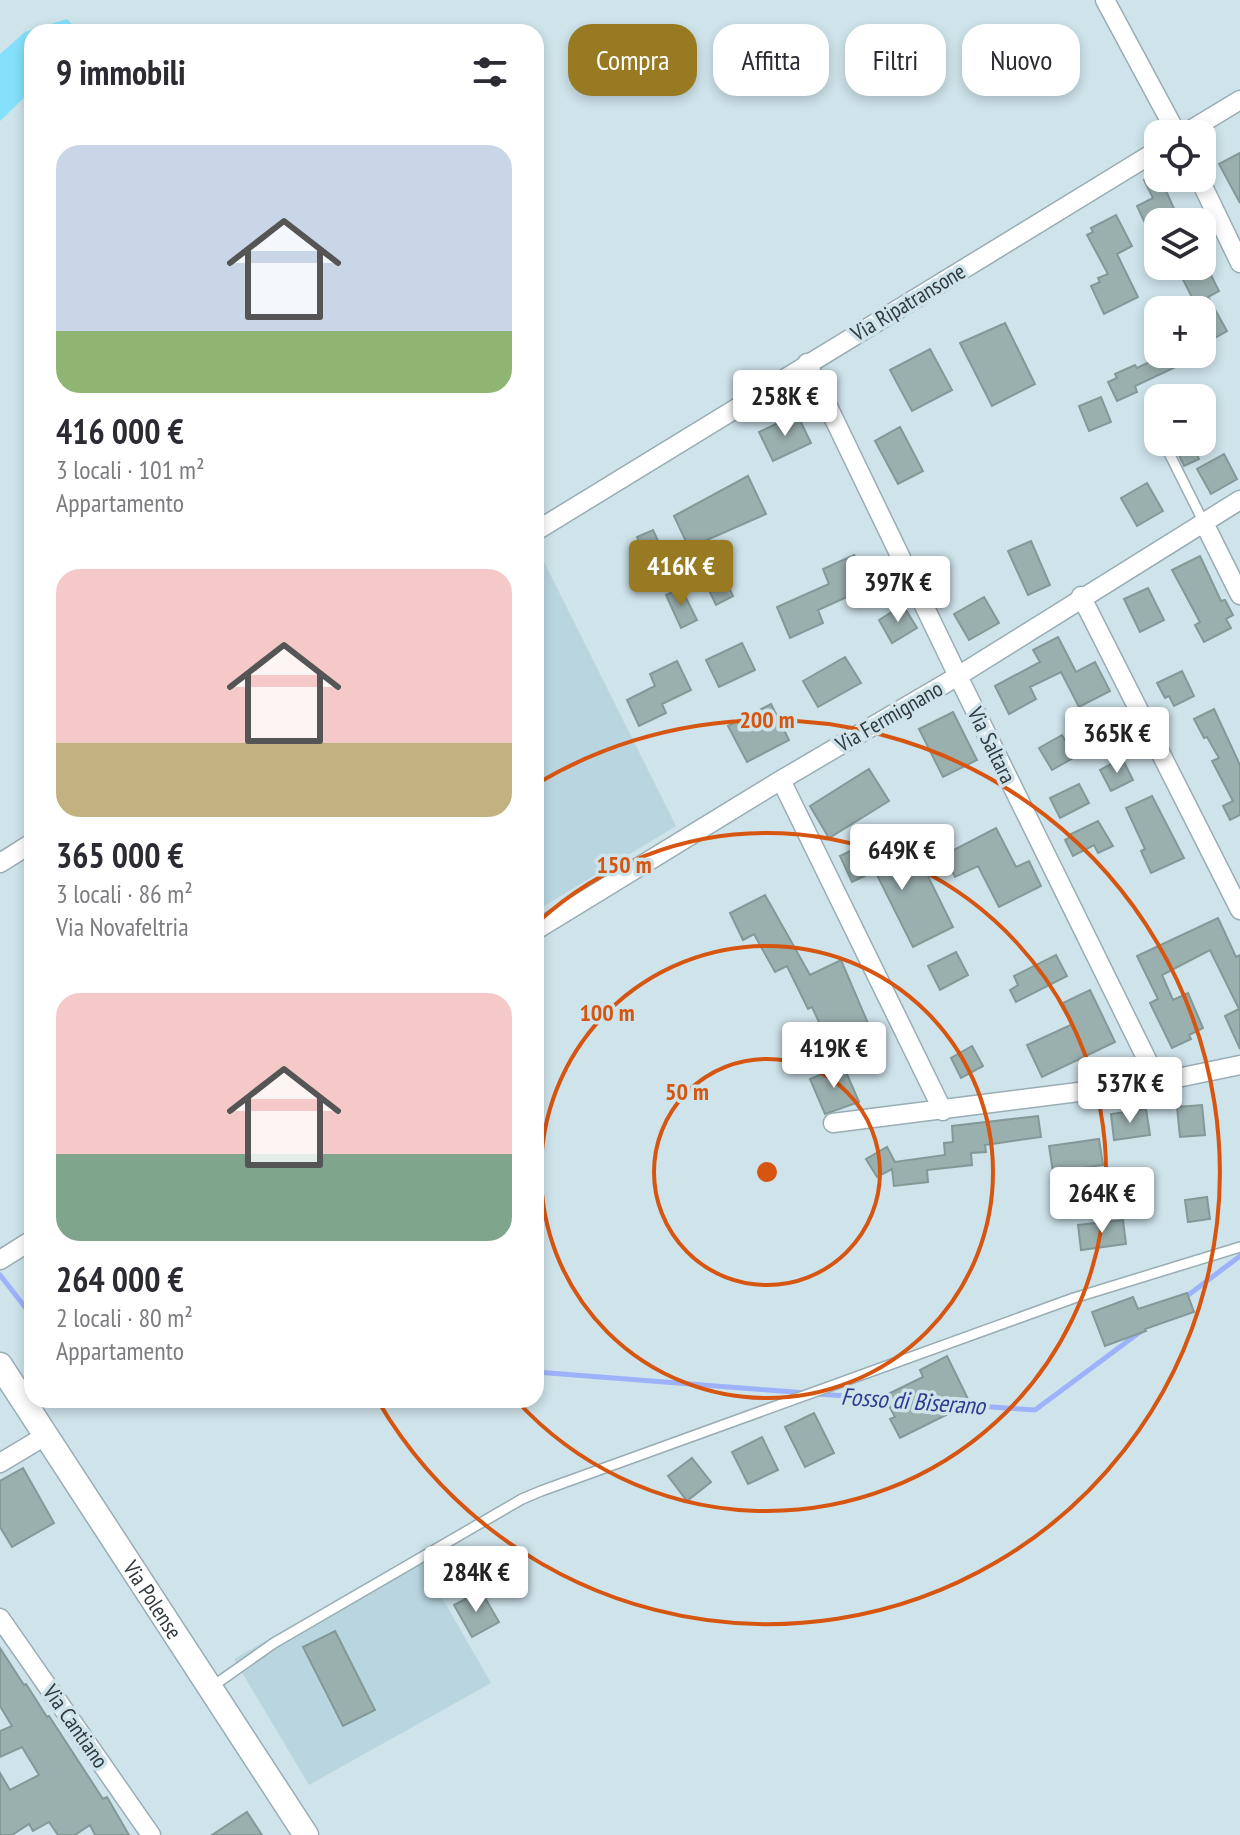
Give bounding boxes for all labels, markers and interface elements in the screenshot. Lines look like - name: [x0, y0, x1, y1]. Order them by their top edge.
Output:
- chip: Compra: [568, 24, 697, 96]
- chip: Affitta: [713, 24, 829, 96]
- chip: Filtri: [845, 24, 946, 96]
- chip: Nuovo: [962, 24, 1080, 96]
- text: 9 immobili: [56, 50, 186, 94]
- icon: filters: [468, 50, 512, 94]
- map controls: [1144, 120, 1216, 456]
- button: locate: [1144, 120, 1216, 192]
- icon: home: [212, 197, 356, 341]
- button: layers: [1144, 208, 1216, 280]
- street label: Via Ripatransone: [845, 257, 970, 348]
- button: +: [1144, 296, 1216, 368]
- pin: 258K €: [720, 370, 850, 438]
- text: 258K €: [751, 379, 819, 412]
- button: −: [1144, 384, 1216, 456]
- text: 416 000 €: [56, 409, 184, 453]
- text: 3 locali · 101 m²: [56, 453, 205, 486]
- text: Appartamento: [56, 486, 184, 519]
- pin: 416K €: [616, 540, 746, 608]
- text: 416K €: [647, 549, 715, 582]
- pin: 397K €: [833, 556, 963, 624]
- text: 397K €: [864, 565, 932, 598]
- icon: home: [212, 621, 356, 765]
- street label: Via Fermignano: [830, 674, 947, 758]
- street label: Via Saltara: [961, 701, 1022, 788]
- text: 200 m: [739, 704, 795, 735]
- pin: 365K €: [1052, 707, 1182, 775]
- text: 365K €: [1083, 716, 1151, 749]
- pin: 649K €: [837, 824, 967, 892]
- text: 365 000 €: [56, 833, 184, 877]
- text: 649K €: [868, 833, 936, 866]
- text: 150 m: [596, 849, 652, 880]
- text: 3 locali · 86 m²: [56, 877, 193, 910]
- text: Via Novafeltria: [56, 910, 189, 943]
- text: 100 m: [579, 997, 635, 1028]
- pin: 419K €: [769, 1022, 899, 1090]
- text: 419K €: [800, 1031, 868, 1064]
- icon: home: [212, 1045, 356, 1189]
- pin: 537K €: [1065, 1057, 1195, 1125]
- text: 537K €: [1096, 1066, 1164, 1099]
- text: 50 m: [665, 1076, 709, 1107]
- centre of rings: [753, 1158, 781, 1186]
- pin: 264K €: [1037, 1167, 1167, 1235]
- text: 264K €: [1068, 1176, 1136, 1209]
- text: 264 000 €: [56, 1257, 184, 1301]
- text: 2 locali · 80 m²: [56, 1301, 193, 1334]
- text: Appartamento: [56, 1334, 184, 1367]
- water label: Fosso di Biserano: [840, 1381, 988, 1422]
- pin: 284K €: [411, 1546, 541, 1614]
- street label: Via Polense: [117, 1554, 188, 1644]
- text: 284K €: [442, 1555, 510, 1588]
- street label: Via Cantiano: [37, 1678, 115, 1773]

